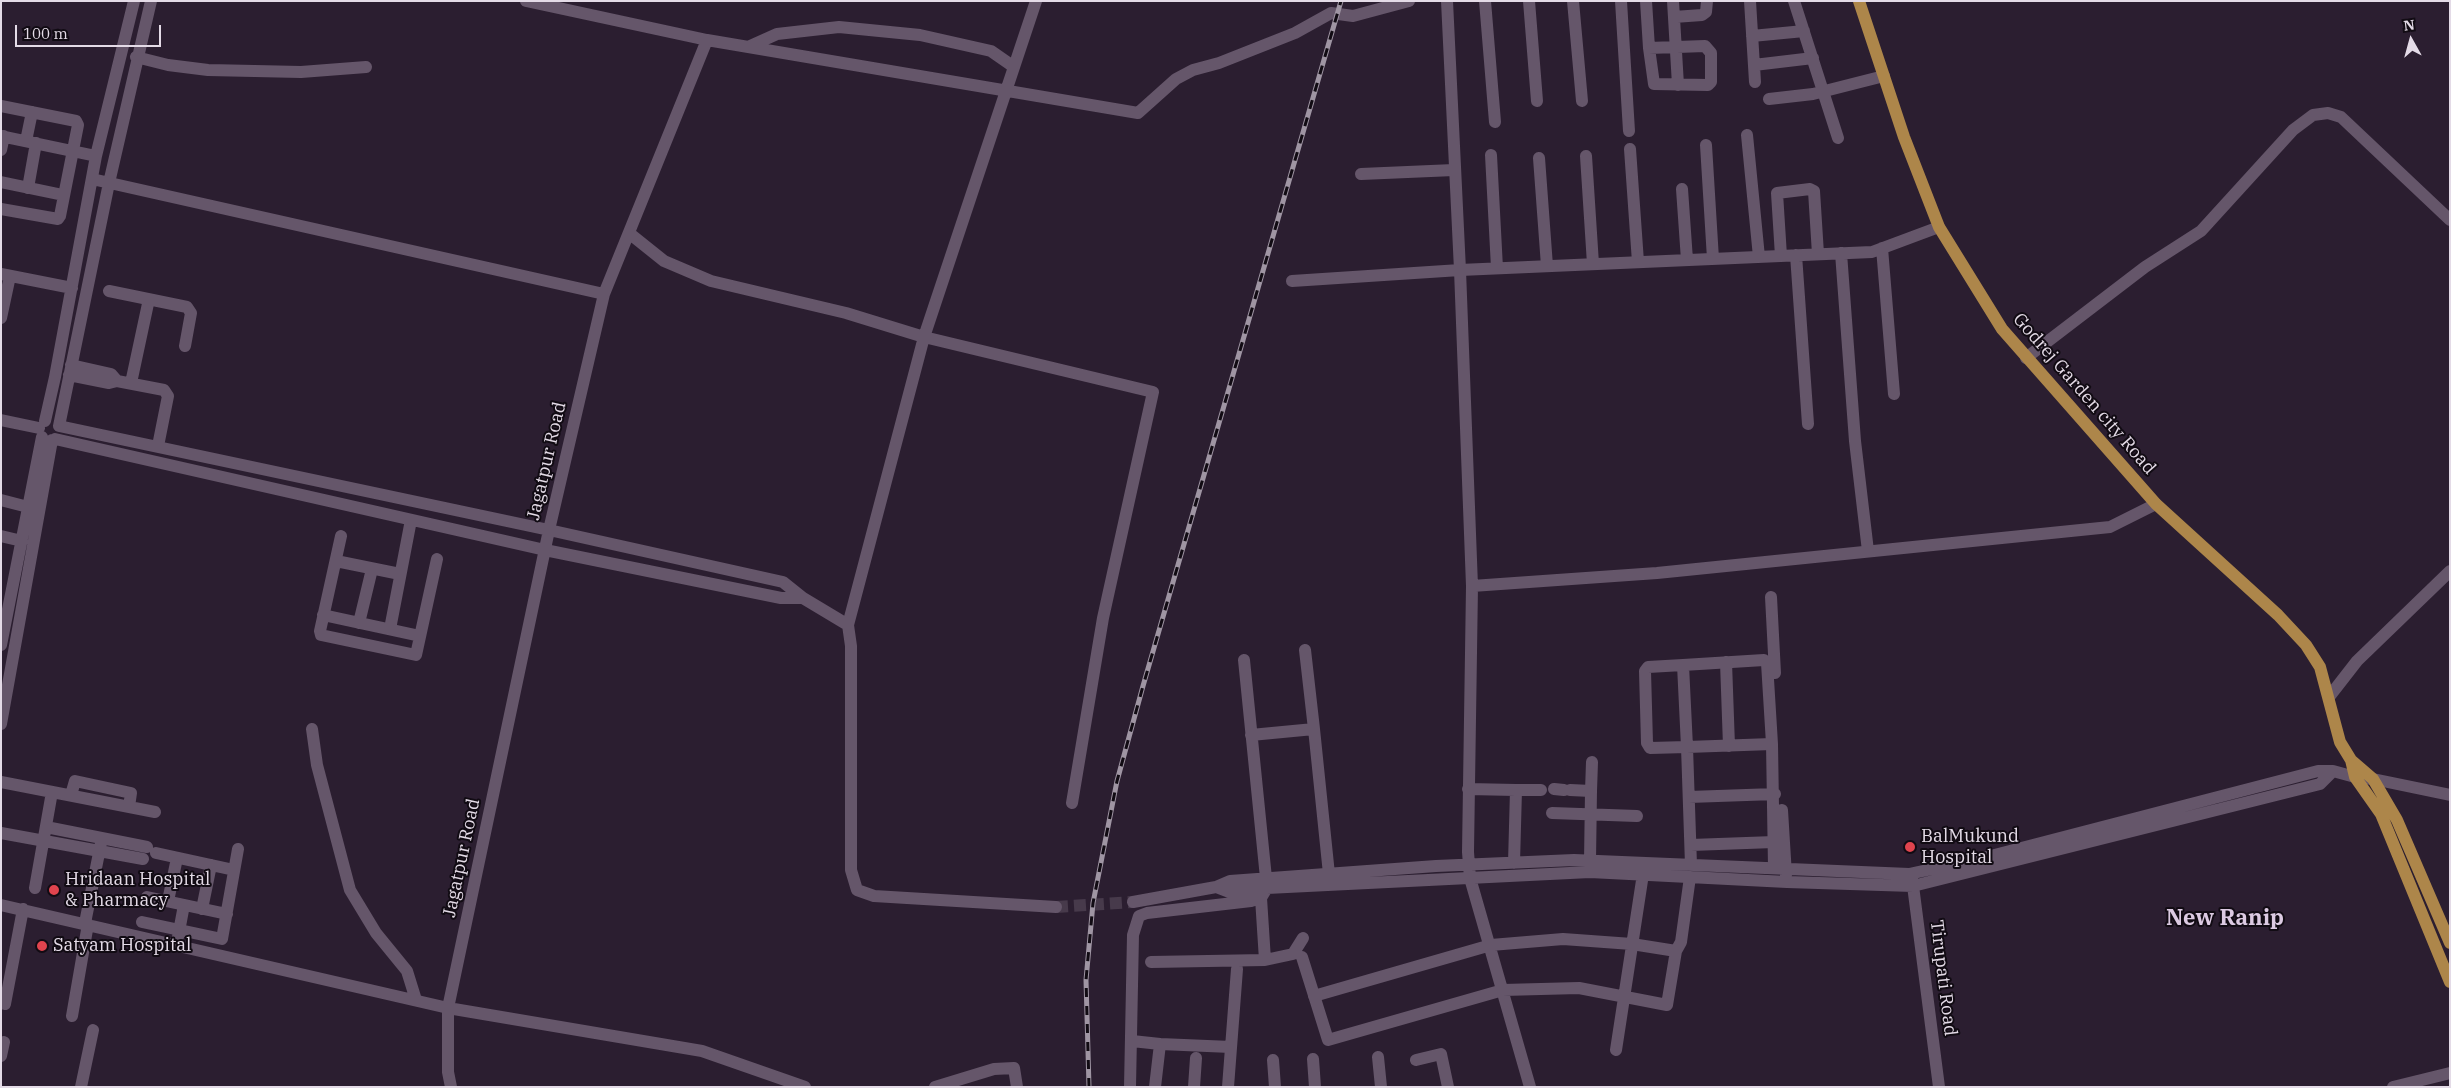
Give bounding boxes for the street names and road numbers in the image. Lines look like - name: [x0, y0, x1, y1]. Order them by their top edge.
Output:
- street label: Godrej Garden city Road: [2008, 309, 2160, 479]
- street label: Jagatpur Road: [523, 400, 571, 522]
- street label: Jagatpur Road: [439, 797, 485, 919]
- street label: Tirupati Road: [1925, 919, 1961, 1037]

